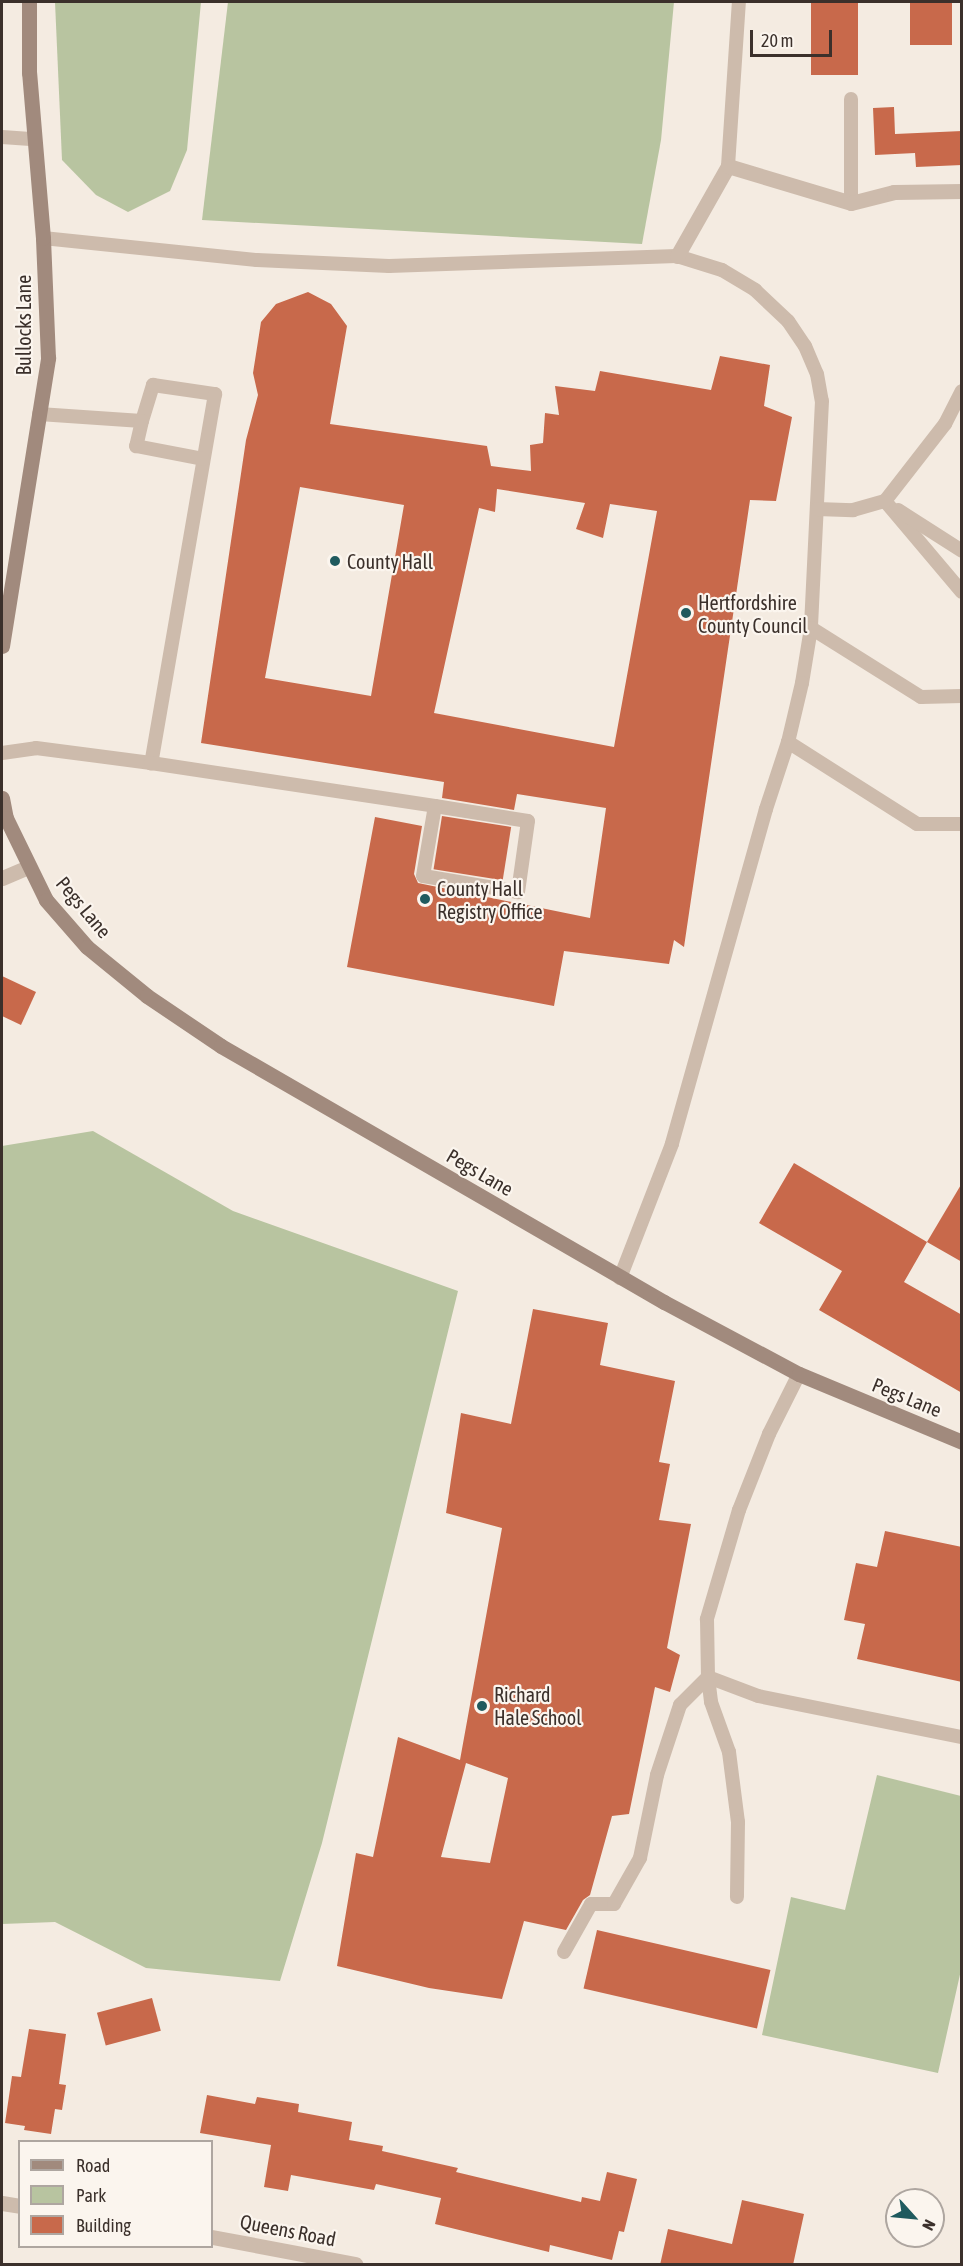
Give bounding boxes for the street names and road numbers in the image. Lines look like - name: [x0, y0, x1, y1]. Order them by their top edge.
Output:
- street label: Bullocks Lane: [11, 275, 35, 375]
- street label: Pegs Lane: [51, 871, 117, 943]
- street label: Pegs Lane: [442, 1143, 518, 1201]
- street label: Pegs Lane: [869, 1372, 945, 1422]
- street label: Queens Road: [238, 2209, 338, 2251]

